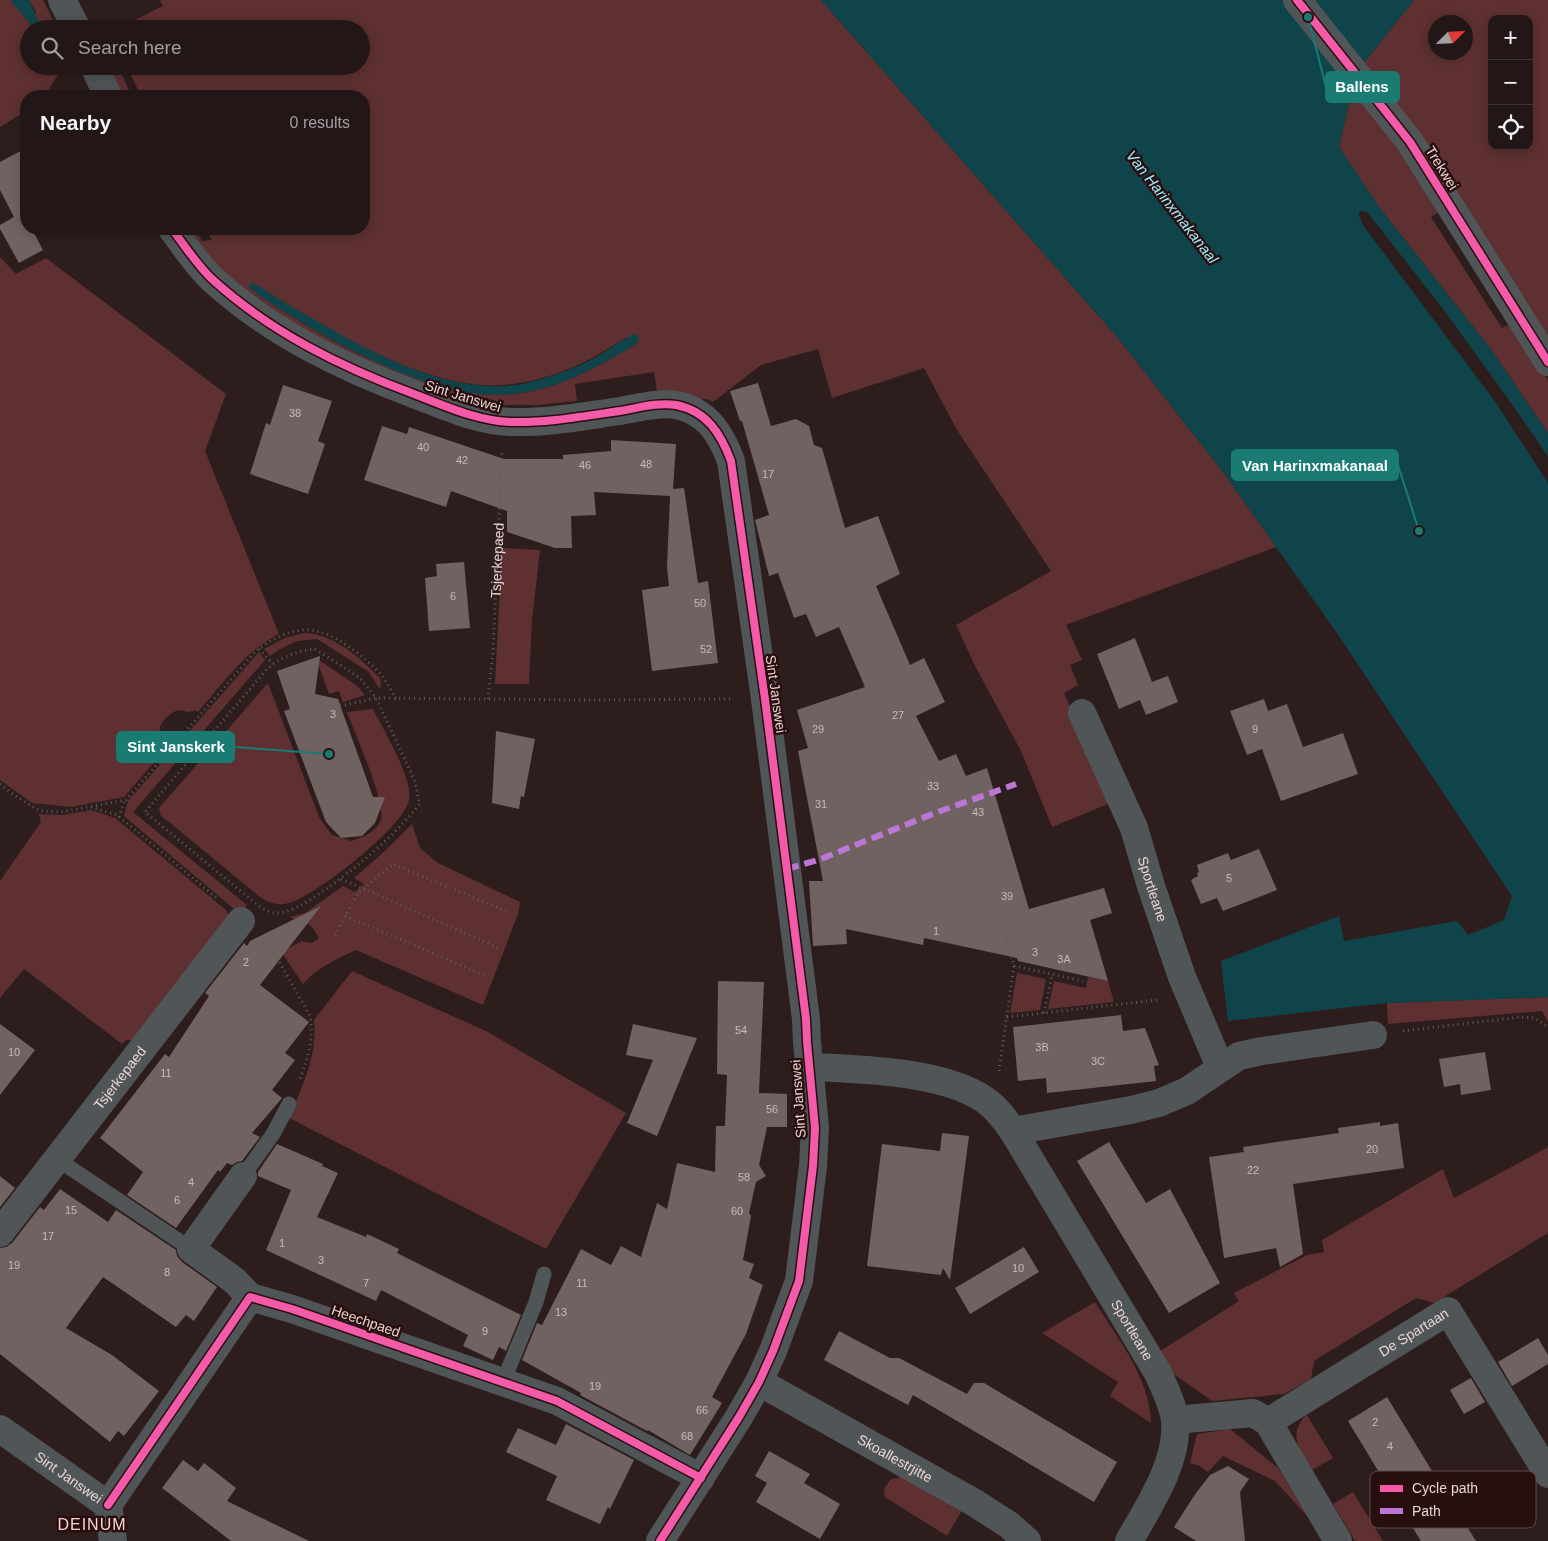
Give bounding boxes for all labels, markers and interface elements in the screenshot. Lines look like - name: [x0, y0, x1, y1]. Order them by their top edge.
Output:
- north arrow: [1428, 15, 1473, 60]
- map controls: [1488, 15, 1533, 150]
- button: +: [1488, 15, 1533, 60]
- search box: [20, 20, 370, 75]
- icon: search: [38, 34, 66, 62]
- text: Search here: [78, 37, 182, 58]
- button: −: [1488, 60, 1533, 105]
- callout: Ballens: [1326, 72, 1399, 102]
- text: Ballens: [1335, 78, 1389, 95]
- button: locate: [1488, 105, 1533, 150]
- text: Nearby: [40, 111, 111, 134]
- text: 0 results: [290, 114, 350, 131]
- street label: Trekwei: [1422, 143, 1462, 193]
- water label: Van Harinxmakanaal: [1123, 147, 1222, 267]
- street label: Sint Janswei: [423, 377, 503, 415]
- house number: 38: [289, 407, 301, 419]
- house number: 40: [417, 441, 429, 453]
- callout: Van Harinxmakanaal: [1232, 450, 1398, 480]
- house number: 42: [456, 454, 468, 466]
- text: Van Harinxmakanaal: [1242, 457, 1388, 474]
- house number: 48: [640, 458, 652, 470]
- house number: 46: [579, 459, 591, 471]
- house number: 17: [762, 468, 774, 480]
- street label: Tsjerkepaed: [487, 522, 507, 598]
- house number: 6: [450, 590, 456, 602]
- house number: 50: [694, 597, 706, 609]
- house number: 52: [700, 643, 712, 655]
- street label: Sint Janswei: [763, 654, 789, 734]
- house number: 3: [330, 708, 336, 720]
- house number: 27: [892, 709, 904, 721]
- house number: 29: [812, 723, 824, 735]
- house number: 9: [1252, 723, 1258, 735]
- callout: Sint Janskerk: [117, 732, 234, 762]
- text: Sint Janskerk: [127, 738, 225, 755]
- house number: 33: [927, 780, 939, 792]
- house number: 31: [815, 798, 827, 810]
- house number: 43: [972, 806, 984, 818]
- street label: Sportleane: [1135, 854, 1171, 924]
- house number: 5: [1226, 872, 1232, 884]
- house number: 39: [1001, 890, 1013, 902]
- house number: 1: [933, 925, 939, 937]
- house number: 3: [1032, 946, 1038, 958]
- house number: 3A: [1057, 953, 1071, 965]
- house number: 2: [243, 956, 249, 968]
- house number: 54: [735, 1024, 747, 1036]
- house number: 3B: [1035, 1041, 1049, 1053]
- street label: Tsjerkepaed: [90, 1043, 149, 1113]
- house number: 10: [8, 1046, 20, 1058]
- house number: 3C: [1091, 1055, 1105, 1067]
- street label: Sint Janswei: [787, 1059, 809, 1139]
- house number: 11: [160, 1067, 172, 1079]
- house number: 56: [766, 1103, 778, 1115]
- house number: 20: [1366, 1143, 1378, 1155]
- house number: 22: [1247, 1164, 1259, 1176]
- house number: 58: [738, 1171, 750, 1183]
- house number: 4: [188, 1176, 194, 1188]
- house number: 6: [174, 1194, 180, 1206]
- house number: 15: [65, 1204, 77, 1216]
- house number: 60: [731, 1205, 743, 1217]
- house number: 17: [42, 1230, 54, 1242]
- house number: 1: [279, 1237, 285, 1249]
- house number: 3: [318, 1254, 324, 1266]
- house number: 19: [8, 1259, 20, 1271]
- house number: 10: [1012, 1262, 1024, 1274]
- house number: 8: [164, 1266, 170, 1278]
- house number: 7: [363, 1277, 369, 1289]
- house number: 11: [576, 1277, 588, 1289]
- street label: Sportleane: [1108, 1297, 1157, 1363]
- street label: Heechpaed: [330, 1302, 402, 1340]
- street label: De Spartaan: [1376, 1305, 1451, 1360]
- house number: 13: [555, 1306, 567, 1318]
- house number: 9: [482, 1325, 488, 1337]
- house number: 19: [589, 1380, 601, 1392]
- house number: 66: [696, 1404, 708, 1416]
- house number: 2: [1372, 1416, 1378, 1428]
- house number: 68: [681, 1430, 693, 1442]
- street label: Skoallestrjitte: [855, 1431, 936, 1486]
- house number: 4: [1387, 1440, 1393, 1452]
- street label: Sint Janswei: [32, 1448, 105, 1507]
- legend: [1370, 1471, 1536, 1528]
- text: Cycle path: [1412, 1480, 1478, 1496]
- text: Path: [1412, 1503, 1441, 1519]
- district label: DEINUM: [57, 1516, 127, 1533]

